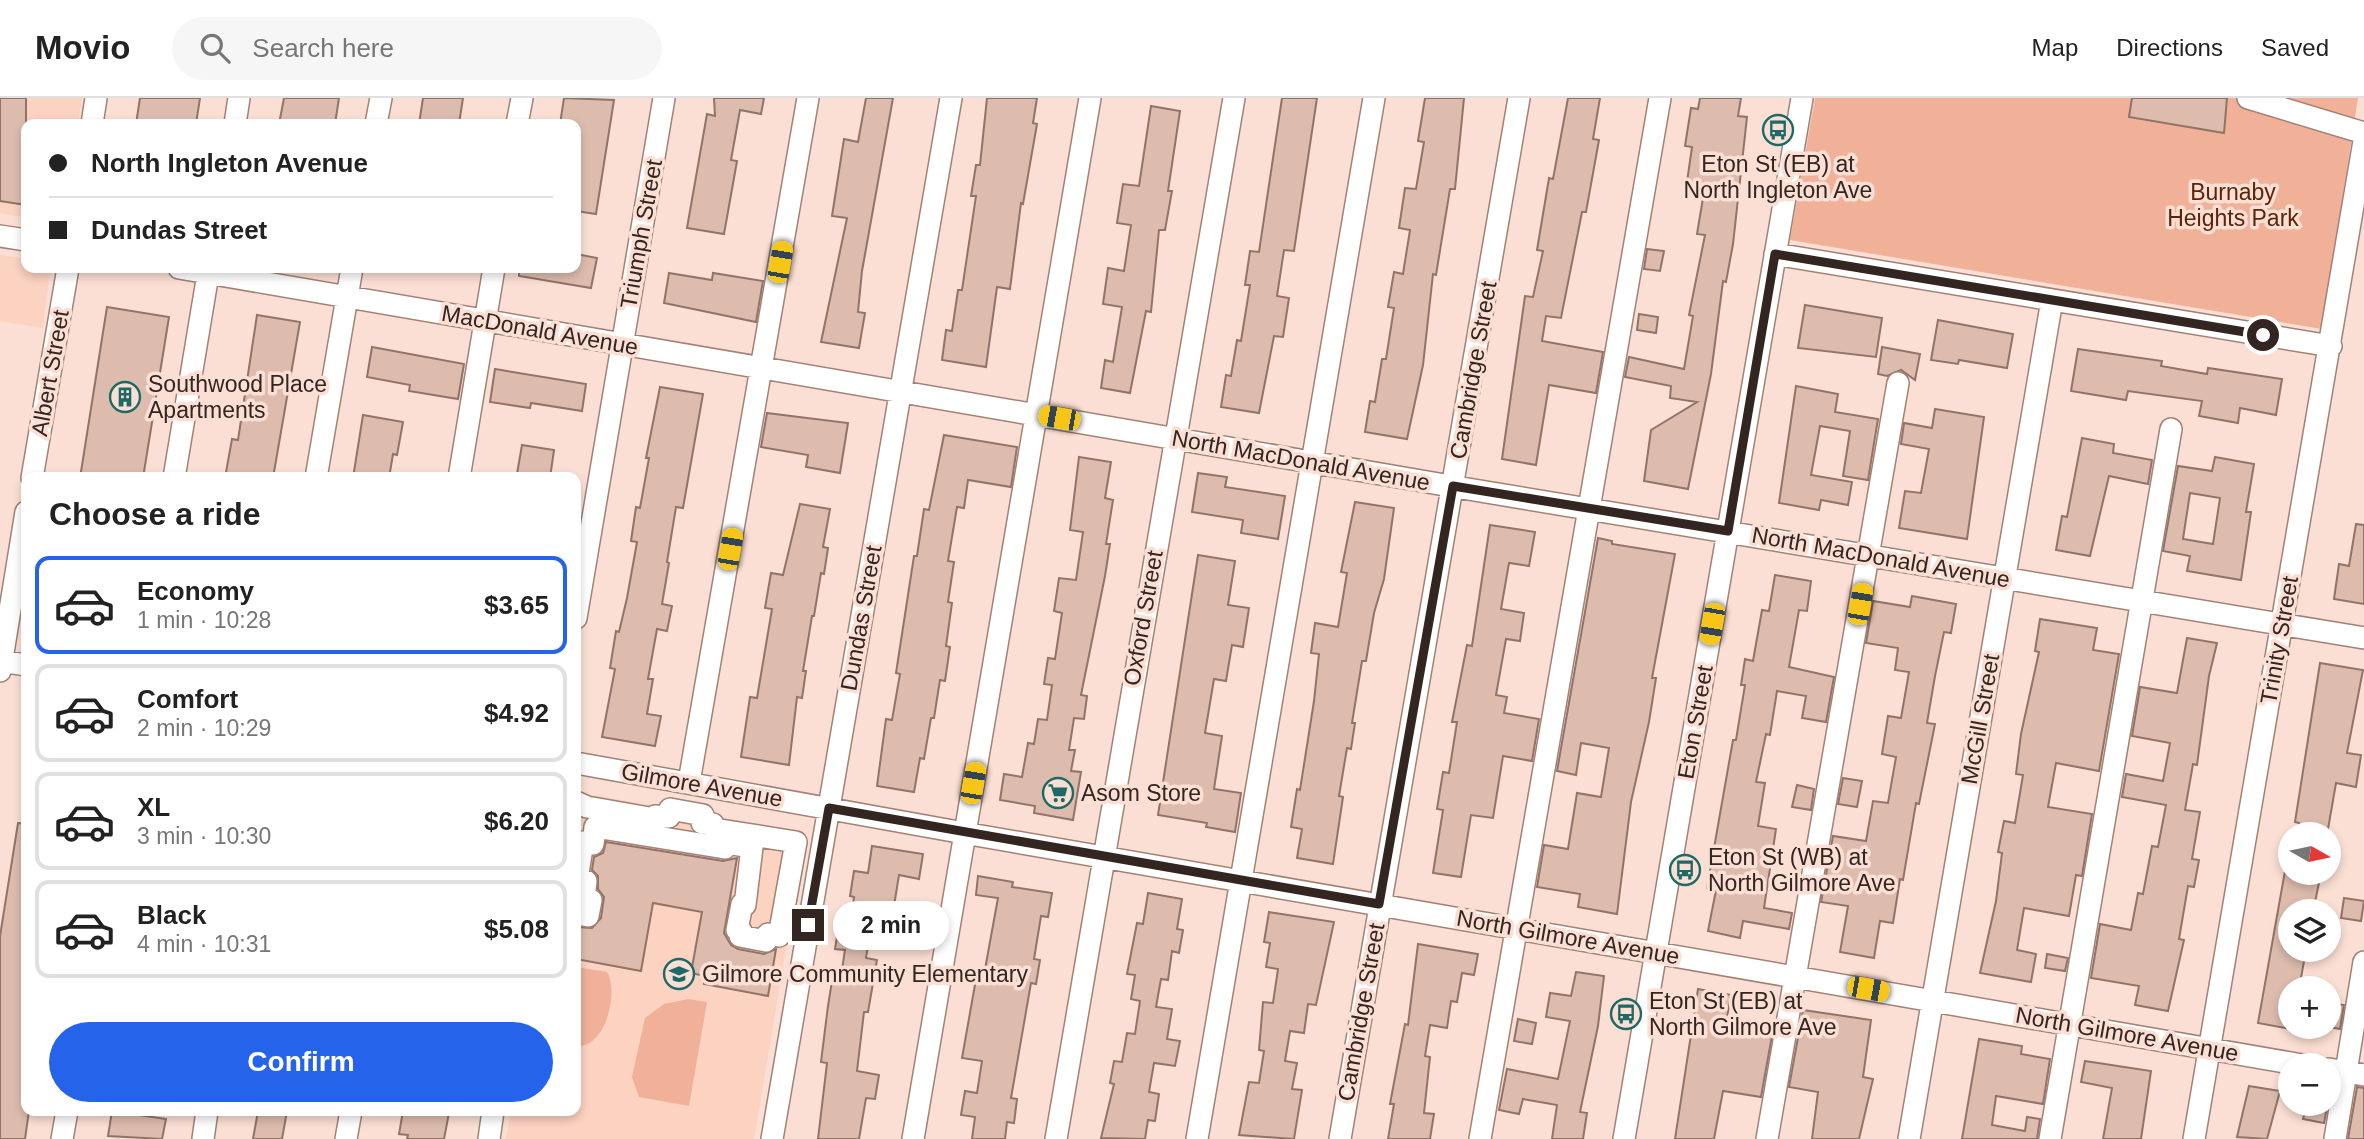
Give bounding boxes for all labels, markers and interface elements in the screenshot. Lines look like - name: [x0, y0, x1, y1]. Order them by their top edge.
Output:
- search box: [172, 17, 662, 80]
- text: Movio: [35, 29, 130, 66]
- icon: search: [196, 29, 234, 67]
- text: Search here: [252, 33, 394, 63]
- text: Map: [2032, 34, 2078, 61]
- text: Directions: [2116, 34, 2223, 61]
- text: Saved: [2261, 34, 2329, 61]
- bus stop icon: Eton St (EB) at North Ingleton Ave: [1761, 113, 1795, 147]
- text: North Ingleton Avenue: [91, 148, 368, 178]
- place label: Eton St (EB) at North Ingleton Ave: [1684, 151, 1872, 203]
- street label: Triumph Street: [615, 157, 667, 311]
- park label: Burnaby Heights Park: [2167, 179, 2299, 231]
- text: Dundas Street: [91, 215, 267, 245]
- car: [767, 239, 794, 285]
- street label: Cambridge Street: [1445, 278, 1502, 461]
- street label: MacDonald Avenue: [440, 300, 640, 360]
- street label: Albert Street: [26, 307, 74, 438]
- route start: [2247, 319, 2279, 351]
- place label: Southwood Place Apartments: [148, 371, 327, 423]
- building icon: Southwood Place Apartments: [108, 380, 142, 414]
- car: [1037, 404, 1082, 432]
- street label: North MacDonald Avenue: [1170, 424, 1432, 496]
- text: Choose a ride: [49, 496, 261, 532]
- street label: North MacDonald Avenue: [1750, 521, 2012, 593]
- car: [717, 526, 744, 572]
- street label: Dundas Street: [835, 543, 887, 693]
- street label: Oxford Street: [1118, 548, 1168, 688]
- street label: Trinity Street: [2255, 573, 2303, 706]
- icon: car: [53, 574, 116, 637]
- text: Economy: [137, 576, 254, 606]
- car: [1847, 581, 1874, 627]
- text: $3.65: [484, 590, 549, 620]
- car: [1699, 601, 1726, 647]
- text: 1 min · 10:28: [137, 607, 271, 633]
- street label: McGill Street: [1956, 651, 2004, 786]
- street label: Eton Street: [1672, 662, 1718, 781]
- icon: car: [53, 682, 116, 745]
- text: Comfort: [137, 684, 238, 714]
- text: $4.92: [484, 698, 549, 728]
- text: 2 min · 10:29: [137, 715, 271, 741]
- street label: Gilmore Avenue: [619, 758, 785, 812]
- car: [960, 760, 987, 806]
- supermarket icon: Asom Store: [1041, 776, 1075, 810]
- place label: Asom Store: [1081, 780, 1201, 806]
- icon: car: [53, 790, 116, 853]
- text: XL: [137, 792, 170, 822]
- text: $6.20: [484, 806, 549, 836]
- north arrow: [2278, 822, 2342, 886]
- map controls: [2278, 822, 2341, 1116]
- text: 3 min · 10:30: [137, 823, 271, 849]
- place label: Eton St (WB) at North Gilmore Ave: [1708, 844, 1895, 896]
- bus stop icon: Eton St (WB) at North Gilmore Ave: [1668, 853, 1702, 887]
- icon: car: [53, 898, 116, 961]
- button: layers: [2278, 899, 2341, 962]
- text: Black: [137, 900, 206, 930]
- callout: 2 min: [832, 900, 948, 950]
- street label: North Gilmore Avenue: [1455, 905, 1681, 969]
- route end: [792, 909, 824, 941]
- text: 2 min: [861, 912, 921, 938]
- text: $5.08: [484, 914, 549, 944]
- street label: Cambridge Street: [1333, 920, 1390, 1103]
- text: 4 min · 10:31: [137, 931, 271, 957]
- school or university icon: Gilmore Community Elementary: [662, 957, 696, 991]
- place label: Gilmore Community Elementary: [702, 961, 1028, 987]
- car: [1846, 975, 1891, 1003]
- button: +: [2278, 976, 2341, 1039]
- place label: Eton St (EB) at North Gilmore Ave: [1649, 988, 1836, 1040]
- bus stop icon: Eton St (EB) at North Gilmore Ave: [1609, 997, 1643, 1031]
- street label: North Gilmore Avenue: [2014, 1002, 2240, 1066]
- button: Confirm: [49, 1022, 553, 1102]
- button: −: [2278, 1053, 2341, 1116]

